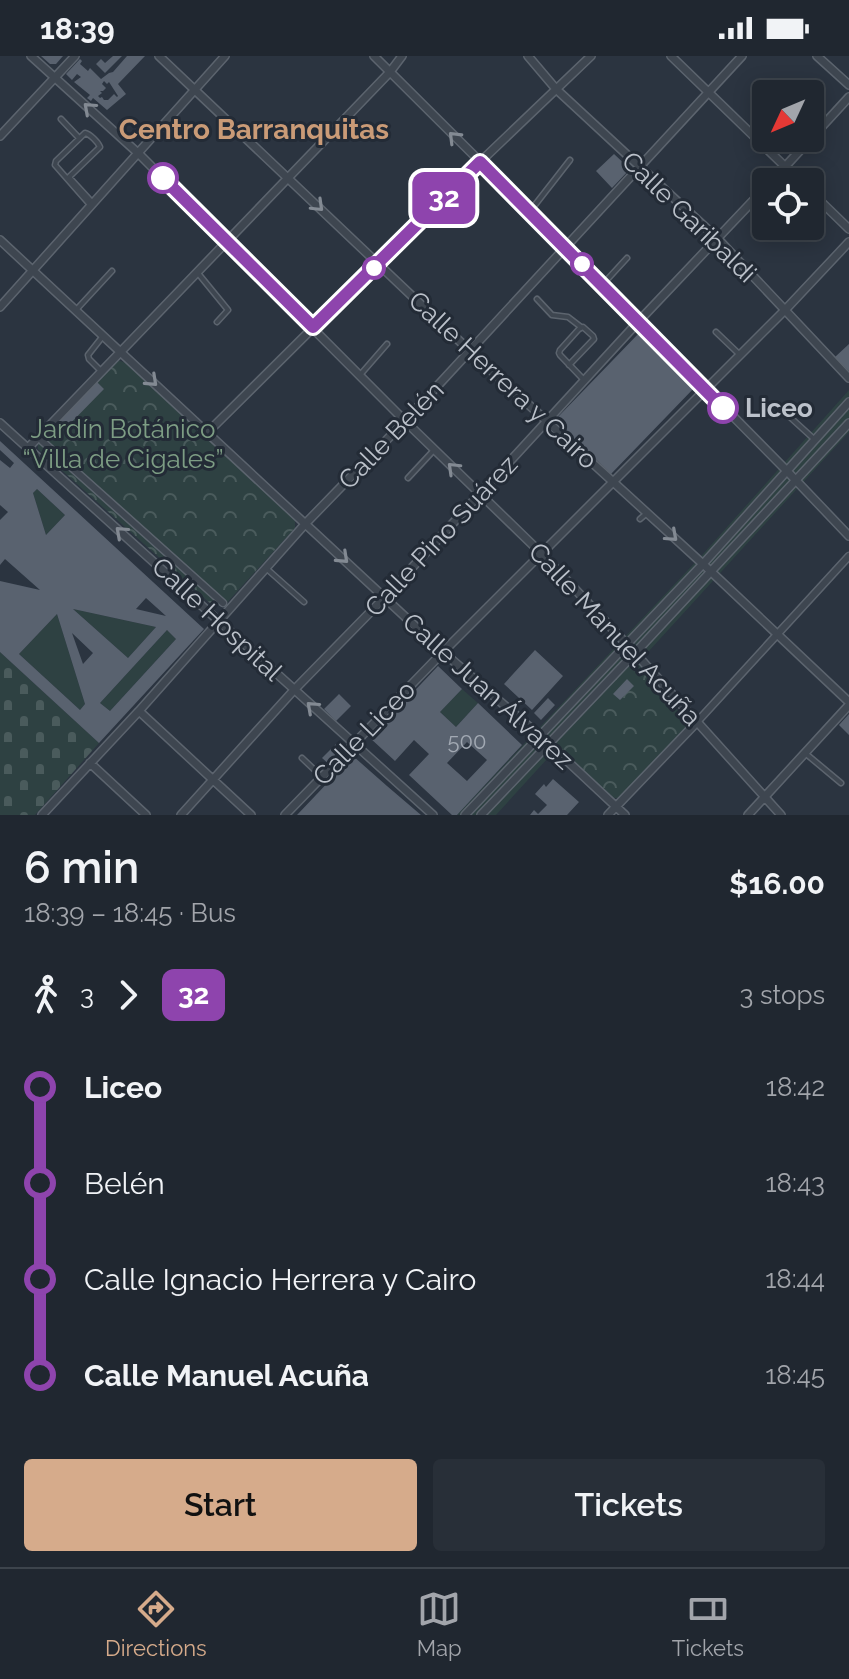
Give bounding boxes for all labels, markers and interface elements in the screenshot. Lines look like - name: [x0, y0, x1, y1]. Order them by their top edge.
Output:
- text: 18:39: [40, 11, 115, 46]
- north arrow: [752, 80, 824, 152]
- map controls: [752, 80, 824, 240]
- one-way arrow: [83, 104, 98, 118]
- district label: Centro Barranquitas: [119, 113, 389, 146]
- one-way arrow: [449, 132, 463, 146]
- street label: Calle Garibaldi: [616, 146, 762, 288]
- unlabelled marker: [148, 163, 178, 193]
- button: locate: [752, 168, 824, 240]
- line badge: 32: [408, 172, 480, 224]
- text: 32: [428, 181, 460, 214]
- one-way arrow: [308, 196, 323, 210]
- unlabelled marker: [571, 253, 593, 275]
- unlabelled marker: [363, 257, 385, 279]
- street label: Calle Herrera y Cairo: [403, 285, 603, 475]
- one-way arrow: [143, 371, 157, 386]
- street label: Calle Belén: [332, 375, 450, 495]
- marker: Liceo: [708, 393, 738, 423]
- place label: Liceo: [745, 393, 813, 423]
- park label: Jardín Botánico “Villa de Cigales”: [22, 414, 224, 474]
- street label: Calle Pino Suárez: [359, 449, 523, 623]
- one-way arrow: [448, 463, 462, 477]
- one-way arrow: [663, 526, 677, 541]
- one-way arrow: [115, 527, 130, 541]
- street label: Calle Manuel Acuña: [523, 536, 707, 732]
- one-way arrow: [334, 548, 348, 563]
- street label: Calle Hospital: [146, 551, 289, 687]
- street label: Calle Juan Álvarez: [397, 607, 579, 775]
- street label: Calle Liceo: [307, 674, 421, 792]
- one-way arrow: [307, 702, 322, 717]
- house number: 500: [448, 728, 486, 754]
- text: 6 min: [24, 842, 139, 893]
- text: $16.00: [729, 866, 825, 901]
- text: 18:39 – 18:45 · Bus: [24, 898, 236, 928]
- icon: walk: [24, 973, 68, 1017]
- icon: forward: [106, 973, 150, 1017]
- text: 32: [178, 978, 209, 1011]
- text: 3: [80, 980, 94, 1010]
- text: 3 stops: [739, 980, 825, 1010]
- text: Liceo: [84, 1070, 162, 1105]
- text: 18:42: [766, 1072, 825, 1102]
- text: Belén: [84, 1166, 165, 1201]
- text: 18:43: [765, 1168, 825, 1198]
- text: Calle Ignacio Herrera y Cairo: [84, 1262, 476, 1297]
- text: 18:44: [765, 1264, 825, 1294]
- text: Calle Manuel Acuña: [84, 1358, 369, 1393]
- text: 18:45: [765, 1360, 825, 1390]
- button: Start: [24, 1459, 417, 1551]
- button: Tickets: [433, 1459, 825, 1551]
- tab: Directions: [105, 1587, 207, 1661]
- tab: Map: [417, 1587, 462, 1661]
- tab: Tickets: [672, 1587, 744, 1661]

